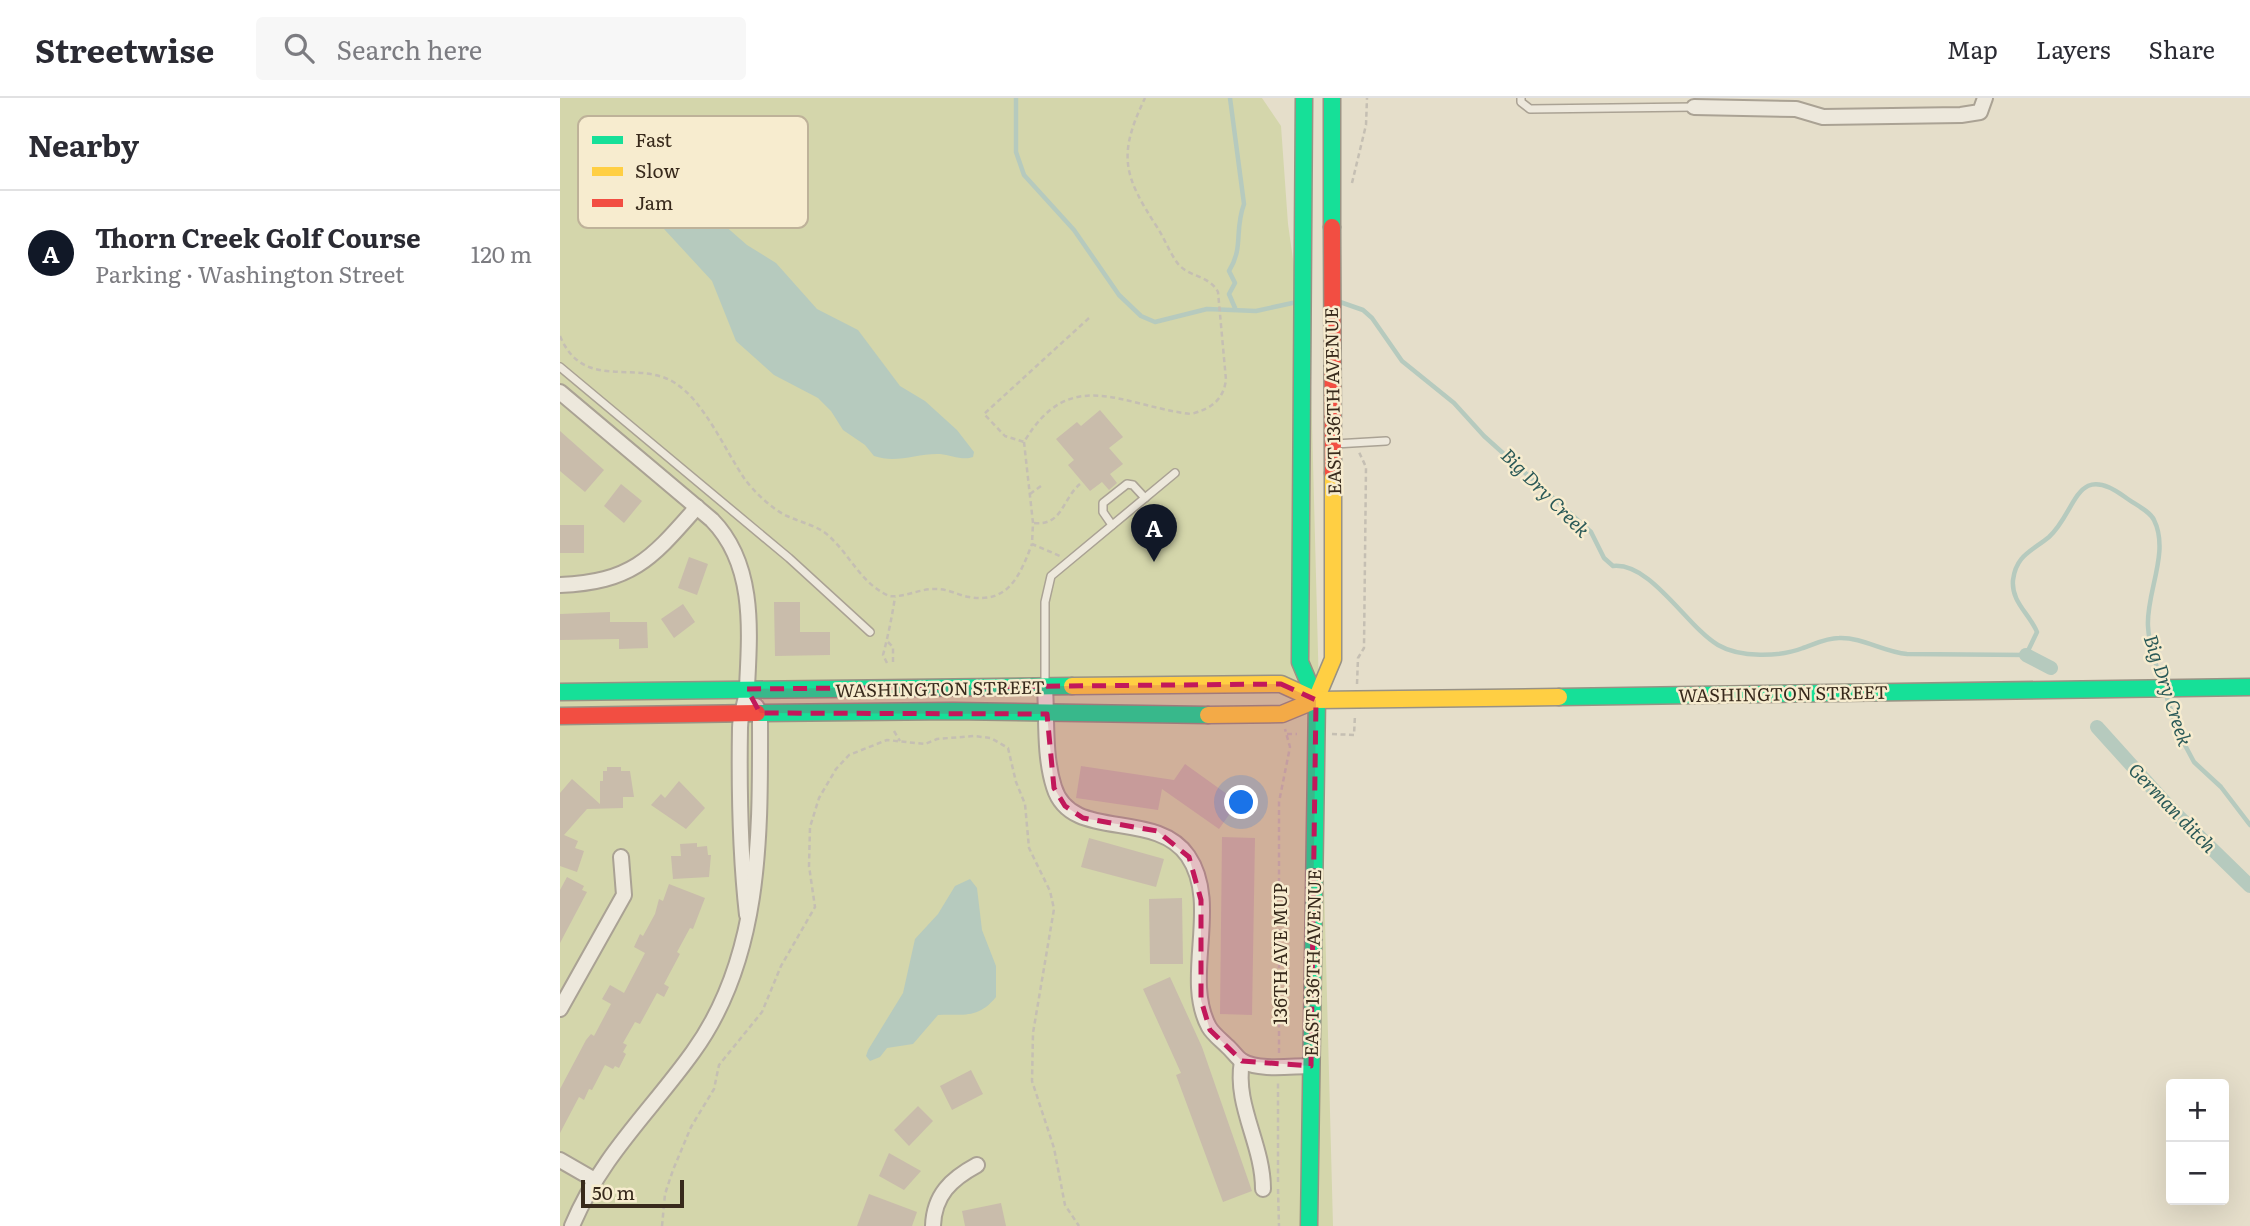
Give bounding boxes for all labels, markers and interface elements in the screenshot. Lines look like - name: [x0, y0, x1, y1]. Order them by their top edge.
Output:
- search box: [256, 17, 746, 80]
- text: Streetwise: [35, 24, 214, 73]
- icon: search: [280, 29, 318, 67]
- text: Search here: [336, 29, 482, 68]
- text: Map: [1947, 31, 1998, 66]
- text: Layers: [2036, 31, 2110, 66]
- text: Share: [2148, 31, 2215, 66]
- legend: [578, 116, 808, 228]
- text: Nearby: [28, 122, 139, 166]
- text: Fast: [635, 125, 672, 153]
- text: Slow: [635, 156, 680, 184]
- text: Jam: [635, 188, 673, 216]
- text: Thorn Creek Golf Course: [95, 217, 421, 256]
- text: A: [42, 236, 60, 270]
- text: 120 m: [471, 236, 532, 270]
- text: Parking · Washington Street: [95, 256, 404, 290]
- street label: EAST 136TH AVENUE: [1317, 307, 1347, 495]
- water label: Big Dry Creek: [1495, 441, 1597, 543]
- pin: A: [1131, 504, 1177, 562]
- water label: Big Dry Creek: [2138, 631, 2200, 750]
- street label: WASHINGTON STREET: [835, 673, 1045, 703]
- street label: WASHINGTON STREET: [1678, 678, 1888, 708]
- water label: German ditch: [2123, 756, 2223, 858]
- your location: [1224, 785, 1258, 819]
- street label: EAST 136TH AVENUE: [1297, 869, 1327, 1057]
- street label: 136TH AVE MUP: [1266, 883, 1293, 1025]
- map controls: [2166, 1079, 2229, 1205]
- button: +: [2166, 1079, 2229, 1142]
- button: −: [2166, 1142, 2229, 1205]
- scale bar: [581, 1177, 684, 1209]
- text: 50 m: [592, 1178, 635, 1206]

